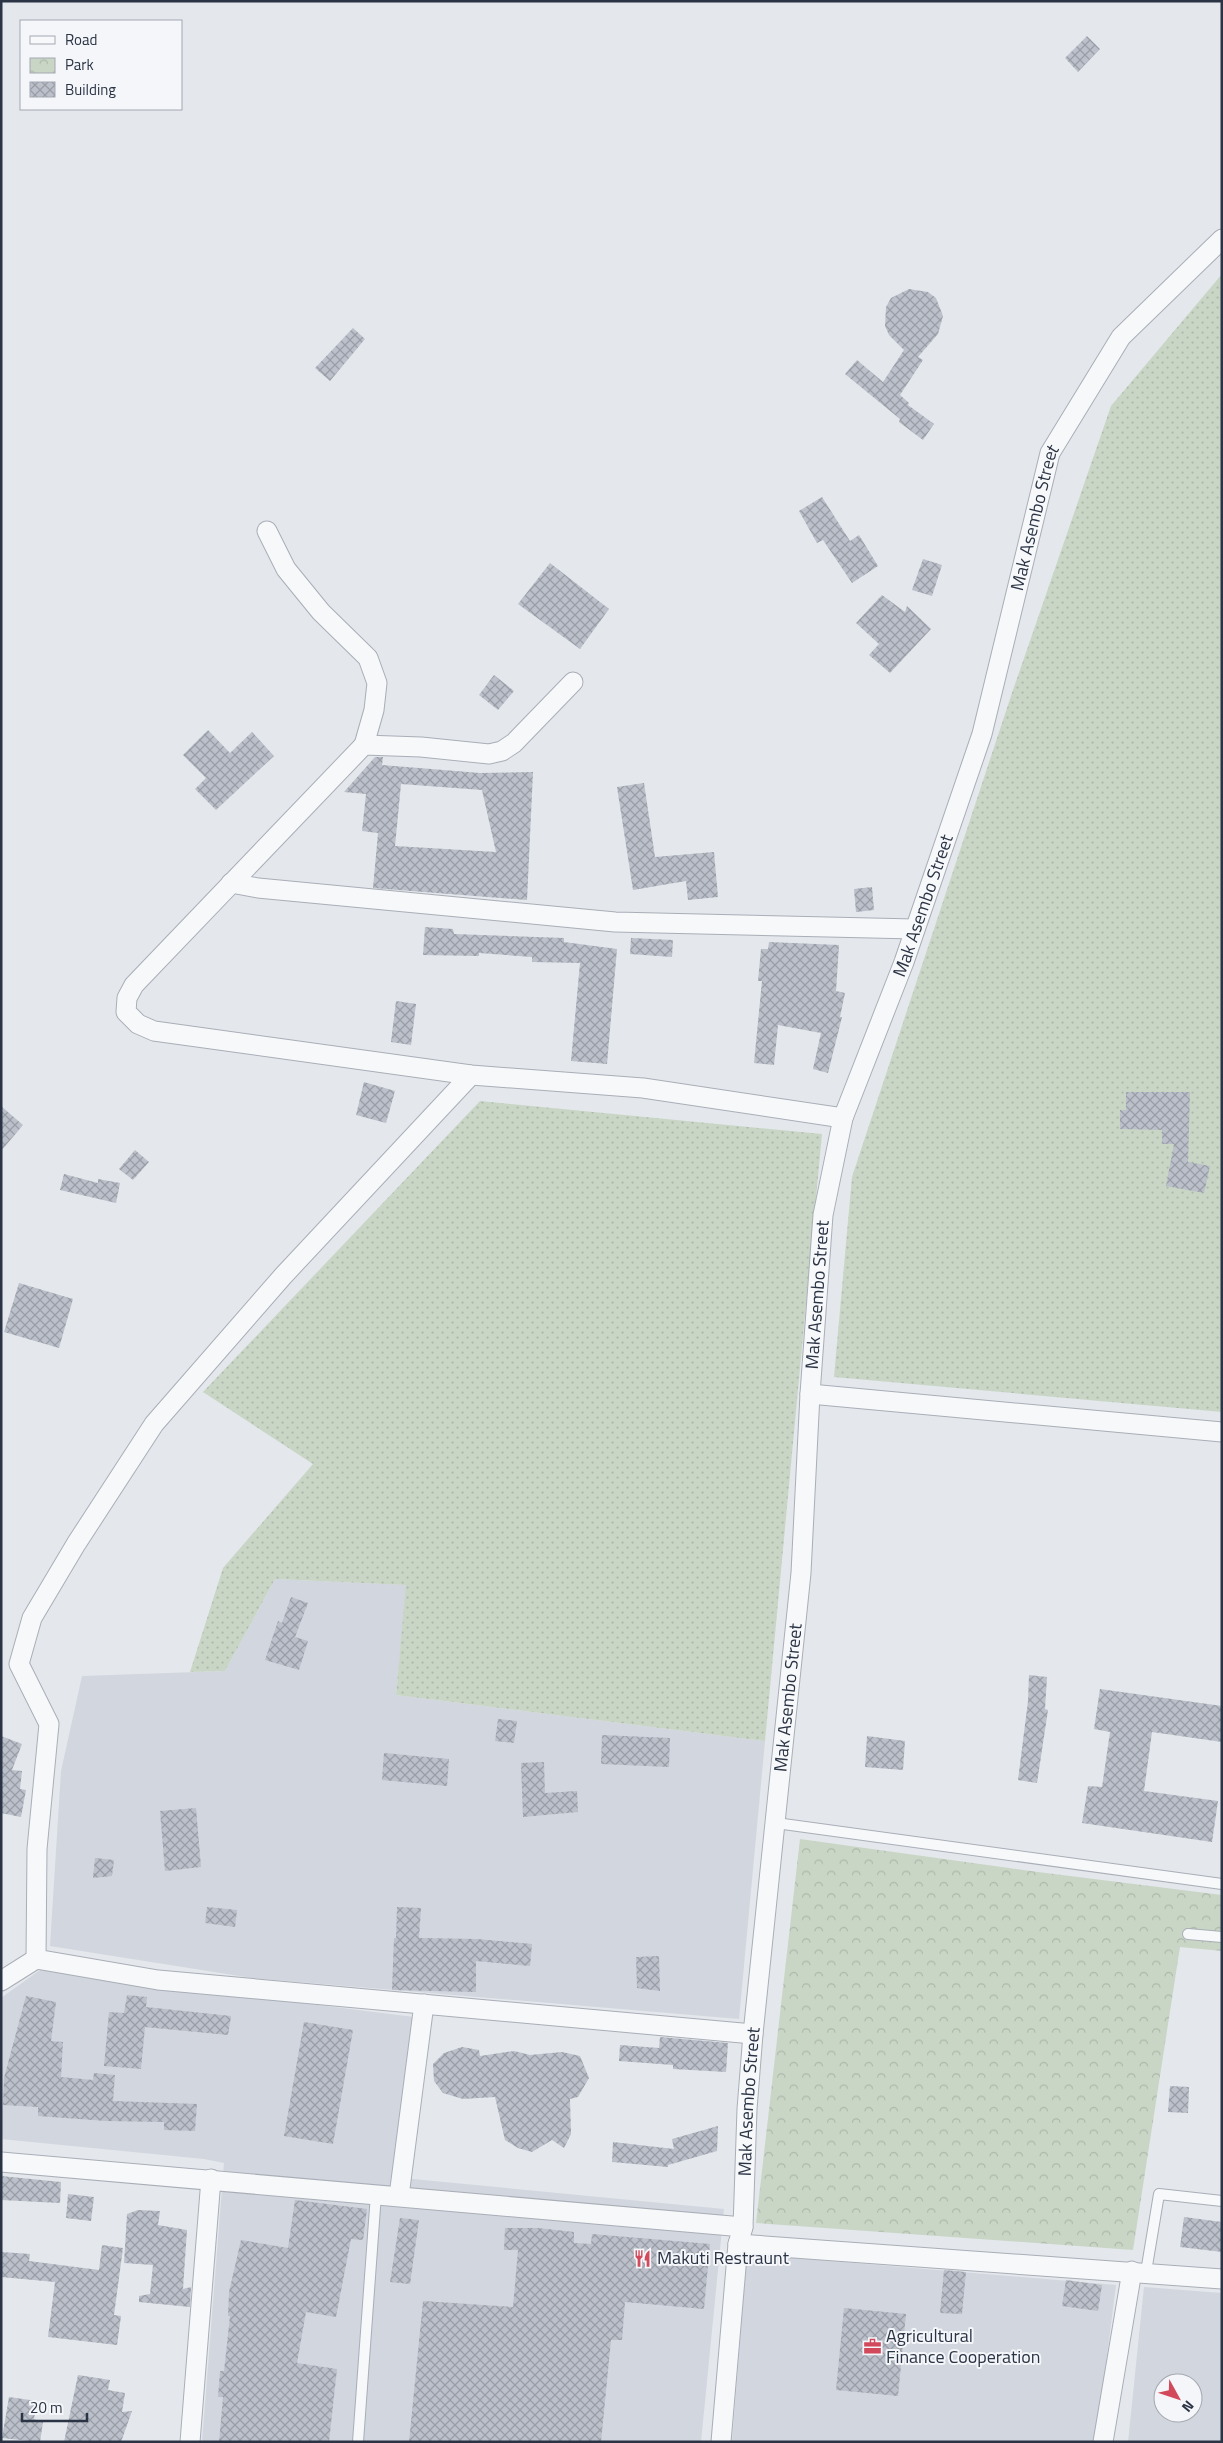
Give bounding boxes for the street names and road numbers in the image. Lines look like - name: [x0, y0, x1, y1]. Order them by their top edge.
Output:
- street label: Mak Asembo Street: [1003, 438, 1066, 593]
- street label: Mak Asembo Street: [885, 830, 960, 981]
- street label: Mak Asembo Street: [798, 1219, 836, 1370]
- street label: Mak Asembo Street: [766, 1621, 809, 1773]
- street label: Mak Asembo Street: [731, 2025, 767, 2177]

